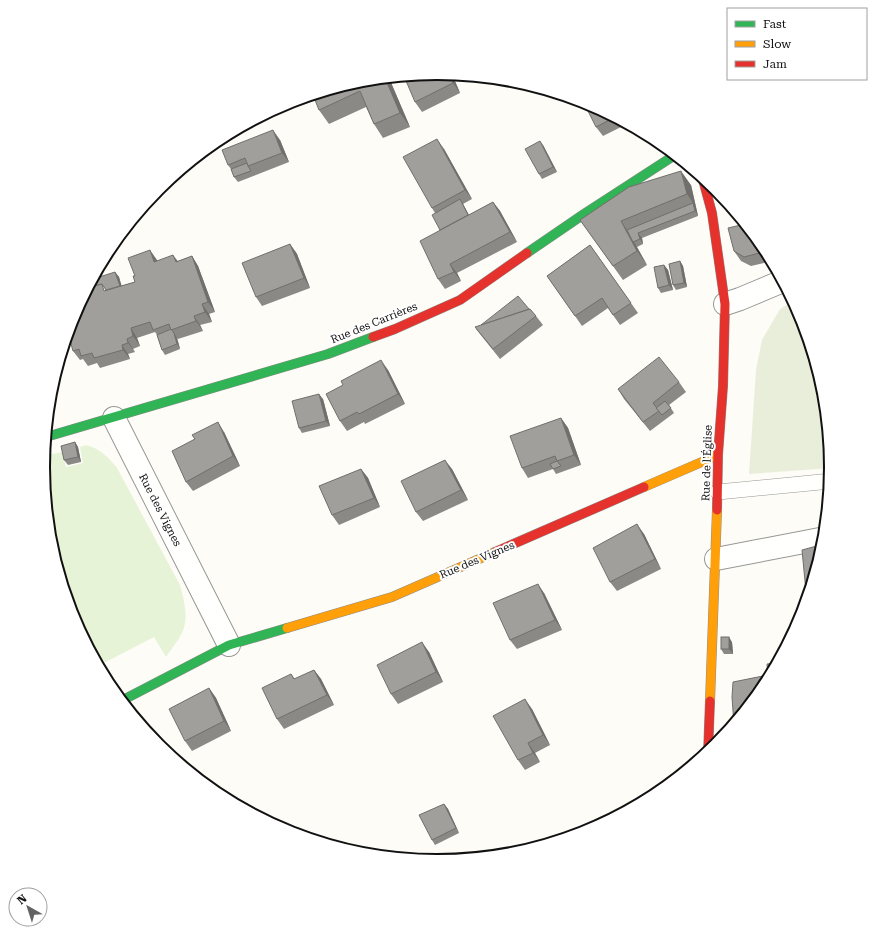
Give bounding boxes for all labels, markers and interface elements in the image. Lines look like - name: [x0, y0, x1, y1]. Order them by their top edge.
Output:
- legend: [727, 8, 867, 80]
- text: Fast: [763, 17, 787, 31]
- text: Slow: [763, 37, 791, 51]
- text: Jam: [763, 57, 787, 71]
- street label: Rue des Carrières: [329, 300, 419, 346]
- street label: Rue de l'Église: [698, 424, 715, 501]
- street label: Rue des Vignes: [136, 471, 184, 549]
- street label: Rue des Vignes: [438, 538, 516, 582]
- north arrow: [8, 887, 48, 927]
- text: N: [15, 892, 30, 907]

